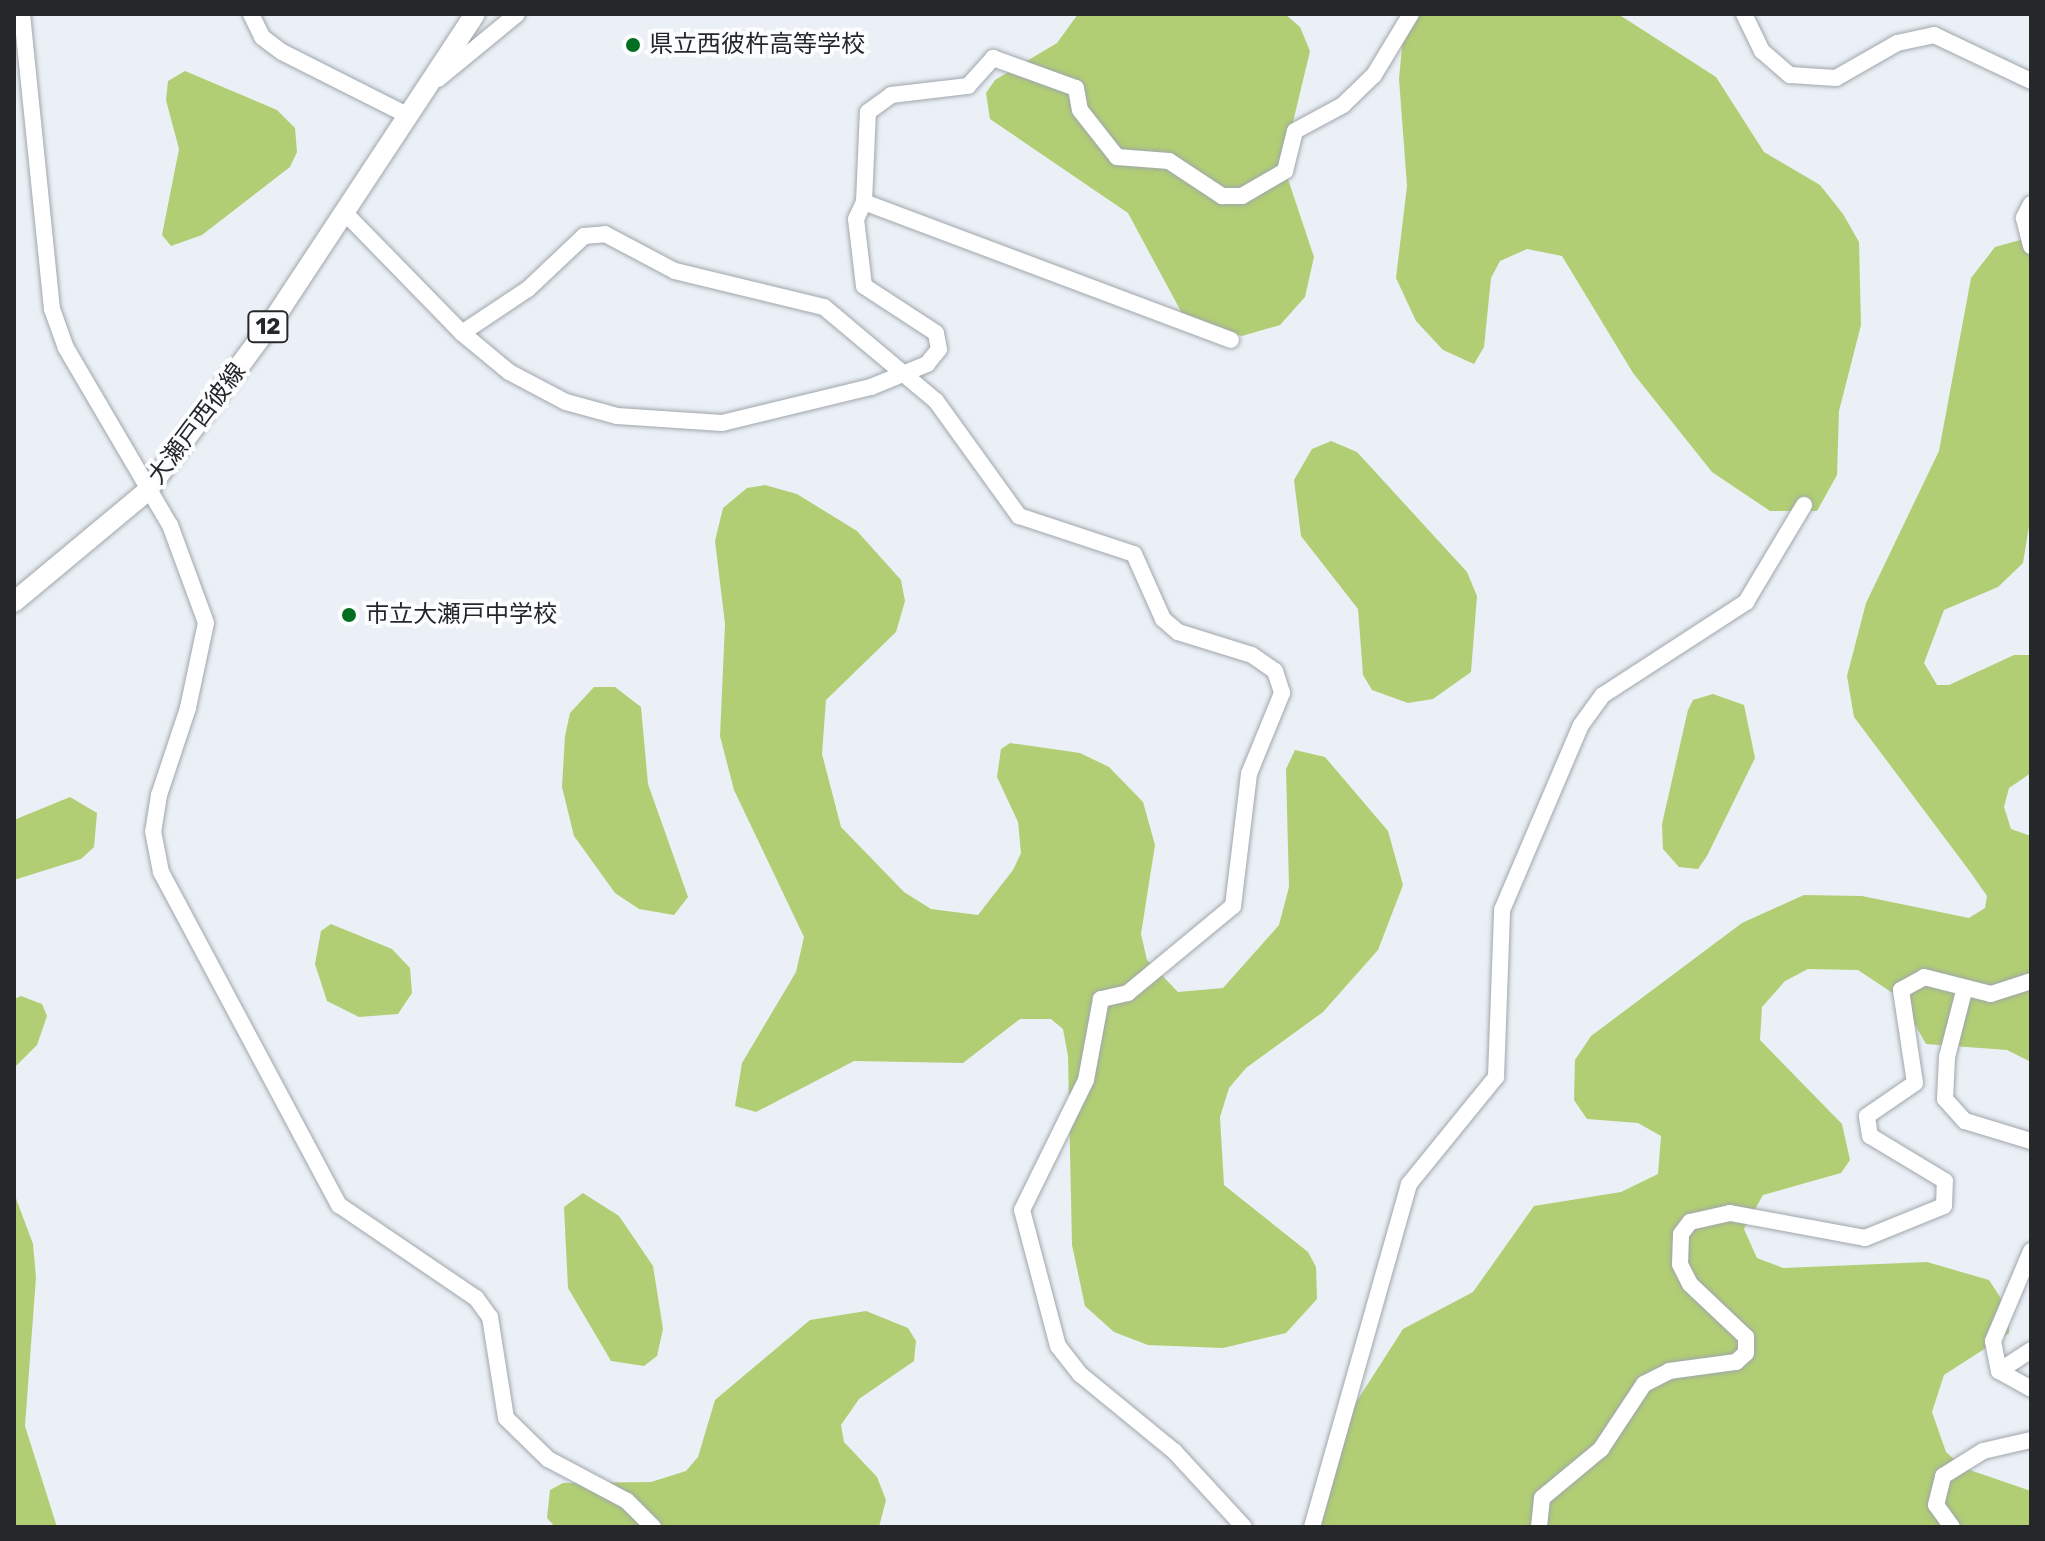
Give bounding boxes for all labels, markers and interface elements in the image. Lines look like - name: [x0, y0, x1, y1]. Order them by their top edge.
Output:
- place label: 県立西彼杵高等学校: [649, 31, 865, 59]
- marker: 県立西彼杵高等学校: [624, 36, 642, 54]
- road number: 12: [246, 309, 290, 345]
- street label: 大瀬戸西彼線: [142, 358, 252, 490]
- place label: 市立大瀬戸中学校: [365, 601, 557, 629]
- marker: 市立大瀬戸中学校: [340, 606, 358, 624]

